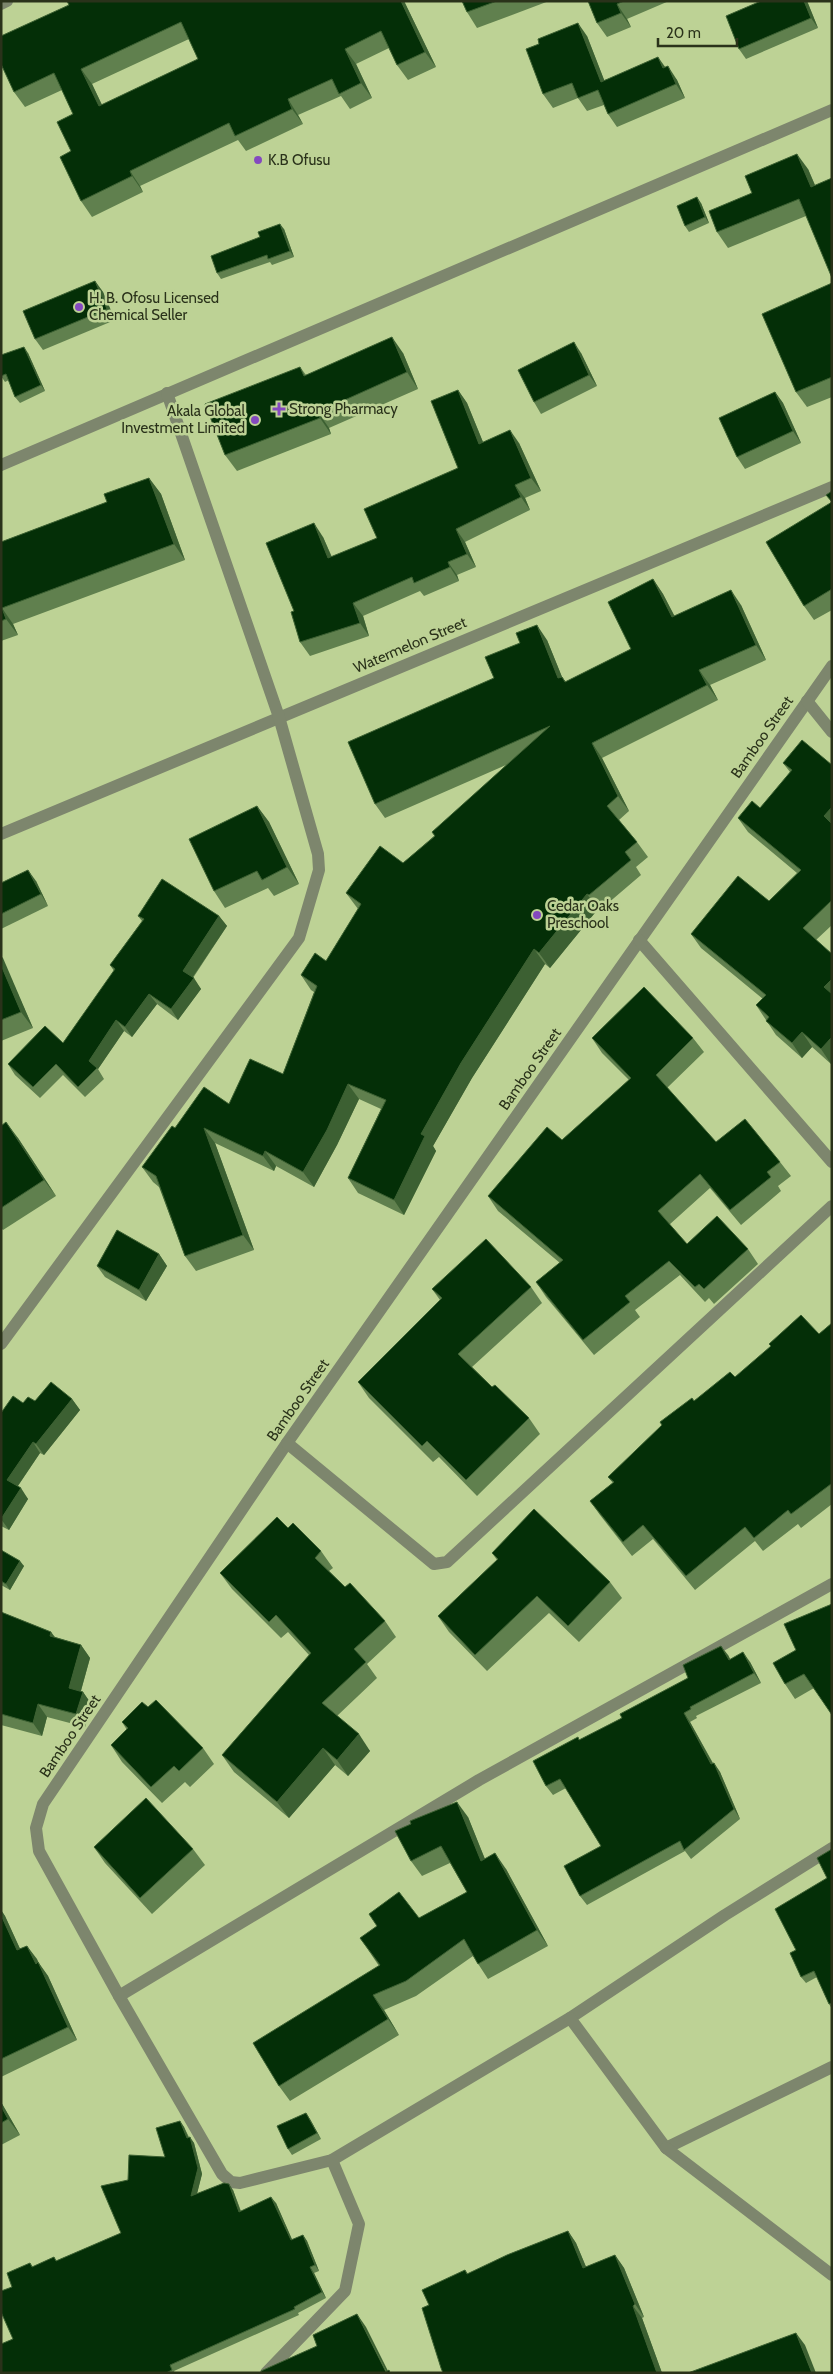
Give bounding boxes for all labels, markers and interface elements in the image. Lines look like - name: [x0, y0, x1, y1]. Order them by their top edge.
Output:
- scale bar: [658, 15, 737, 47]
- text: 20 m: [666, 24, 701, 42]
- place label: K.B Ofusu: [268, 151, 330, 169]
- marker: K.B Ofusu: [252, 154, 264, 166]
- place label: H. B. Ofosu Licensed Chemical Seller: [89, 289, 219, 324]
- marker: H. B. Ofosu Licensed Chemical Seller: [73, 301, 85, 313]
- place label: Strong Pharmacy: [289, 400, 398, 418]
- place label: Akala Global Investment Limited: [121, 402, 245, 437]
- marker: Strong Pharmacy: [273, 403, 285, 415]
- marker: Akala Global Investment Limited: [249, 414, 261, 426]
- street label: Watermelon Street: [351, 613, 469, 677]
- street label: Bamboo Street: [727, 692, 797, 782]
- place label: Cedar Oaks Preschool: [547, 897, 619, 932]
- marker: Cedar Oaks Preschool: [531, 909, 543, 921]
- street label: Bamboo Street: [495, 1024, 565, 1114]
- street label: Bamboo Street: [263, 1355, 333, 1445]
- street label: Bamboo Street: [36, 1691, 104, 1781]

